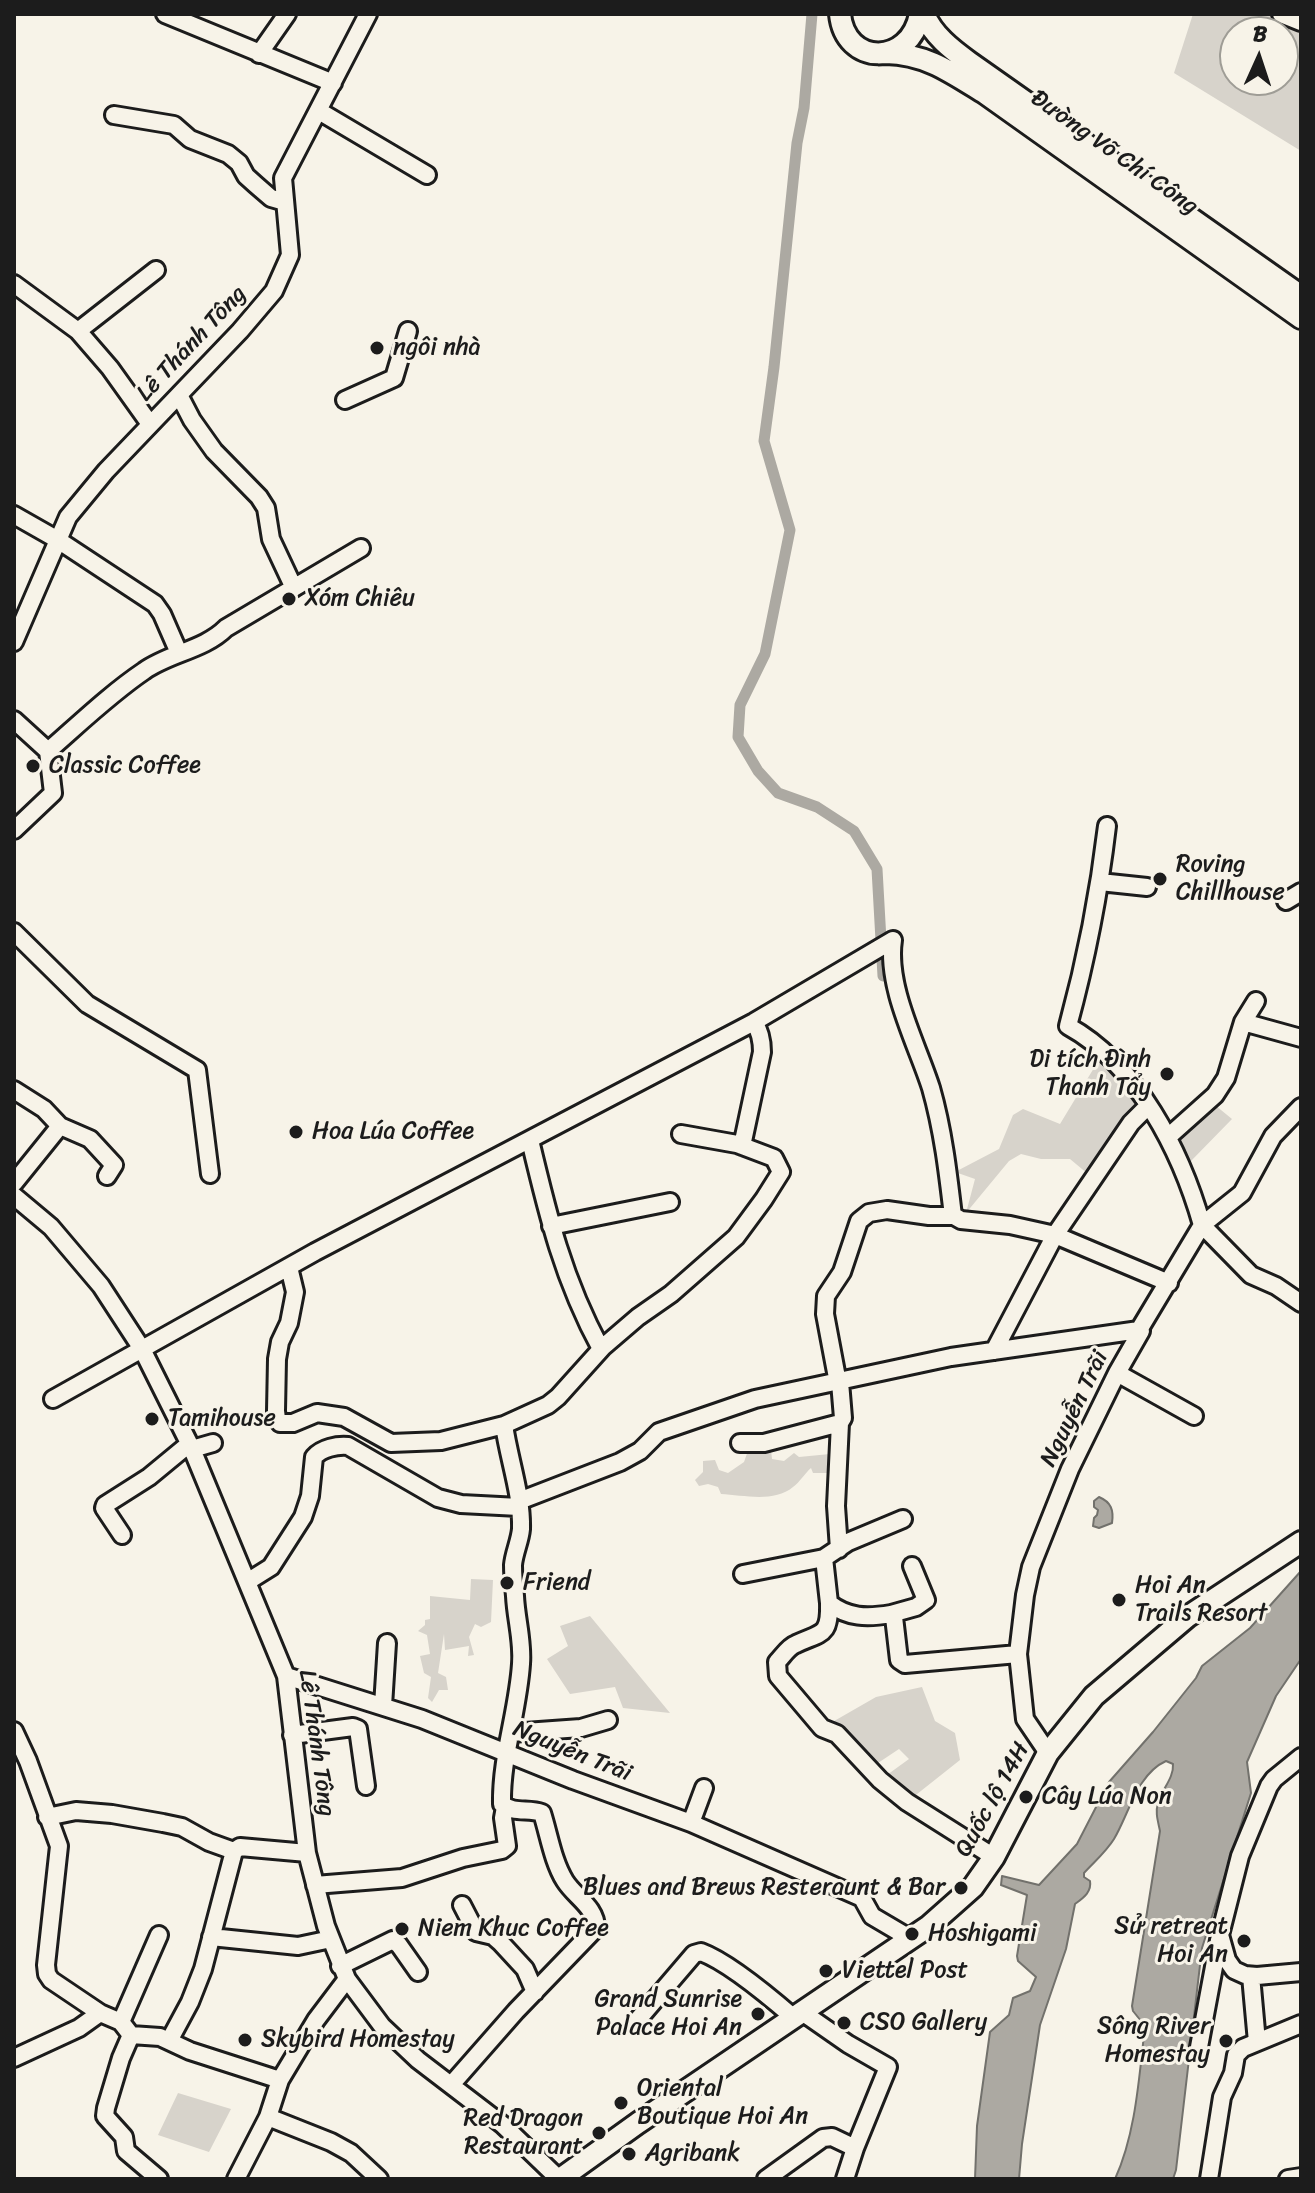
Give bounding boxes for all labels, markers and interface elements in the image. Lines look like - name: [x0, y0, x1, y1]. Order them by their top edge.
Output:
- text: B: [1252, 14, 1268, 53]
- north arrow: [1219, 16, 1299, 96]
- street label: Đường Võ Chí Công: [1025, 84, 1203, 222]
- street label: Lê Thánh Tông: [131, 280, 253, 408]
- place label: ngôi nhà: [393, 334, 481, 362]
- marker: ngôi nhà: [368, 339, 386, 357]
- place label: Xóm Chiêu: [305, 585, 415, 613]
- marker: Xóm Chiêu: [280, 590, 298, 608]
- place label: Classic Coffee: [49, 752, 201, 780]
- marker: Classic Coffee: [24, 757, 42, 775]
- place label: Roving Chillhouse: [1176, 851, 1285, 907]
- marker: Roving Chillhouse: [1151, 870, 1169, 888]
- place label: Di tích Đình Thanh Tẩy: [1029, 1046, 1151, 1102]
- marker: Di tích Đình Thanh Tẩy: [1158, 1065, 1176, 1083]
- place label: Hoa Lúa Coffee: [312, 1118, 474, 1146]
- marker: Hoa Lúa Coffee: [287, 1123, 305, 1141]
- street label: Nguyễn Trãi: [1035, 1346, 1115, 1472]
- place label: Tamihouse: [168, 1405, 276, 1433]
- marker: Tamihouse: [143, 1410, 161, 1428]
- place label: Friend: [523, 1569, 590, 1597]
- place label: Hoi An Trails Resort: [1135, 1572, 1267, 1628]
- marker: Friend: [498, 1574, 516, 1592]
- marker: Hoi An Trails Resort: [1110, 1591, 1128, 1609]
- street label: Lê Thánh Tông: [291, 1668, 341, 1818]
- street label: Nguyễn Trãi: [509, 1715, 635, 1789]
- street label: Quốc lộ 14H: [950, 1738, 1036, 1862]
- place label: Cây Lúa Non: [1042, 1783, 1172, 1811]
- marker: Cây Lúa Non: [1017, 1788, 1035, 1806]
- place label: Blues and Brews Resteraunt & Bar: [583, 1874, 945, 1902]
- marker: Blues and Brews Resteraunt & Bar: [952, 1879, 970, 1897]
- place label: Sử retreat Hoi An: [1114, 1913, 1228, 1969]
- place label: Niem Khuc Coffee: [418, 1915, 609, 1943]
- marker: Niem Khuc Coffee: [393, 1920, 411, 1938]
- place label: Hoshigami: [928, 1920, 1037, 1948]
- marker: Hoshigami: [903, 1925, 921, 1943]
- marker: Sử retreat Hoi An: [1235, 1932, 1253, 1950]
- place label: Viettel Post: [842, 1957, 968, 1985]
- marker: Viettel Post: [817, 1962, 835, 1980]
- place label: Grand Sunrise Palace Hoi An: [595, 1986, 742, 2042]
- marker: Grand Sunrise Palace Hoi An: [749, 2005, 767, 2023]
- place label: CSO Gallery: [860, 2009, 987, 2037]
- place label: Sông River Homestay: [1097, 2013, 1210, 2069]
- marker: CSO Gallery: [835, 2014, 853, 2032]
- place label: Skybird Homestay: [261, 2026, 455, 2054]
- marker: Skybird Homestay: [236, 2031, 254, 2049]
- marker: Sông River Homestay: [1217, 2032, 1235, 2050]
- place label: Oriental Boutique Hoi An: [637, 2075, 808, 2131]
- marker: Oriental Boutique Hoi An: [612, 2094, 630, 2112]
- place label: Red Dragon Restaurant: [464, 2105, 583, 2161]
- marker: Red Dragon Restaurant: [590, 2124, 608, 2142]
- place label: Agribank: [645, 2140, 740, 2168]
- marker: Agribank: [620, 2145, 638, 2163]

